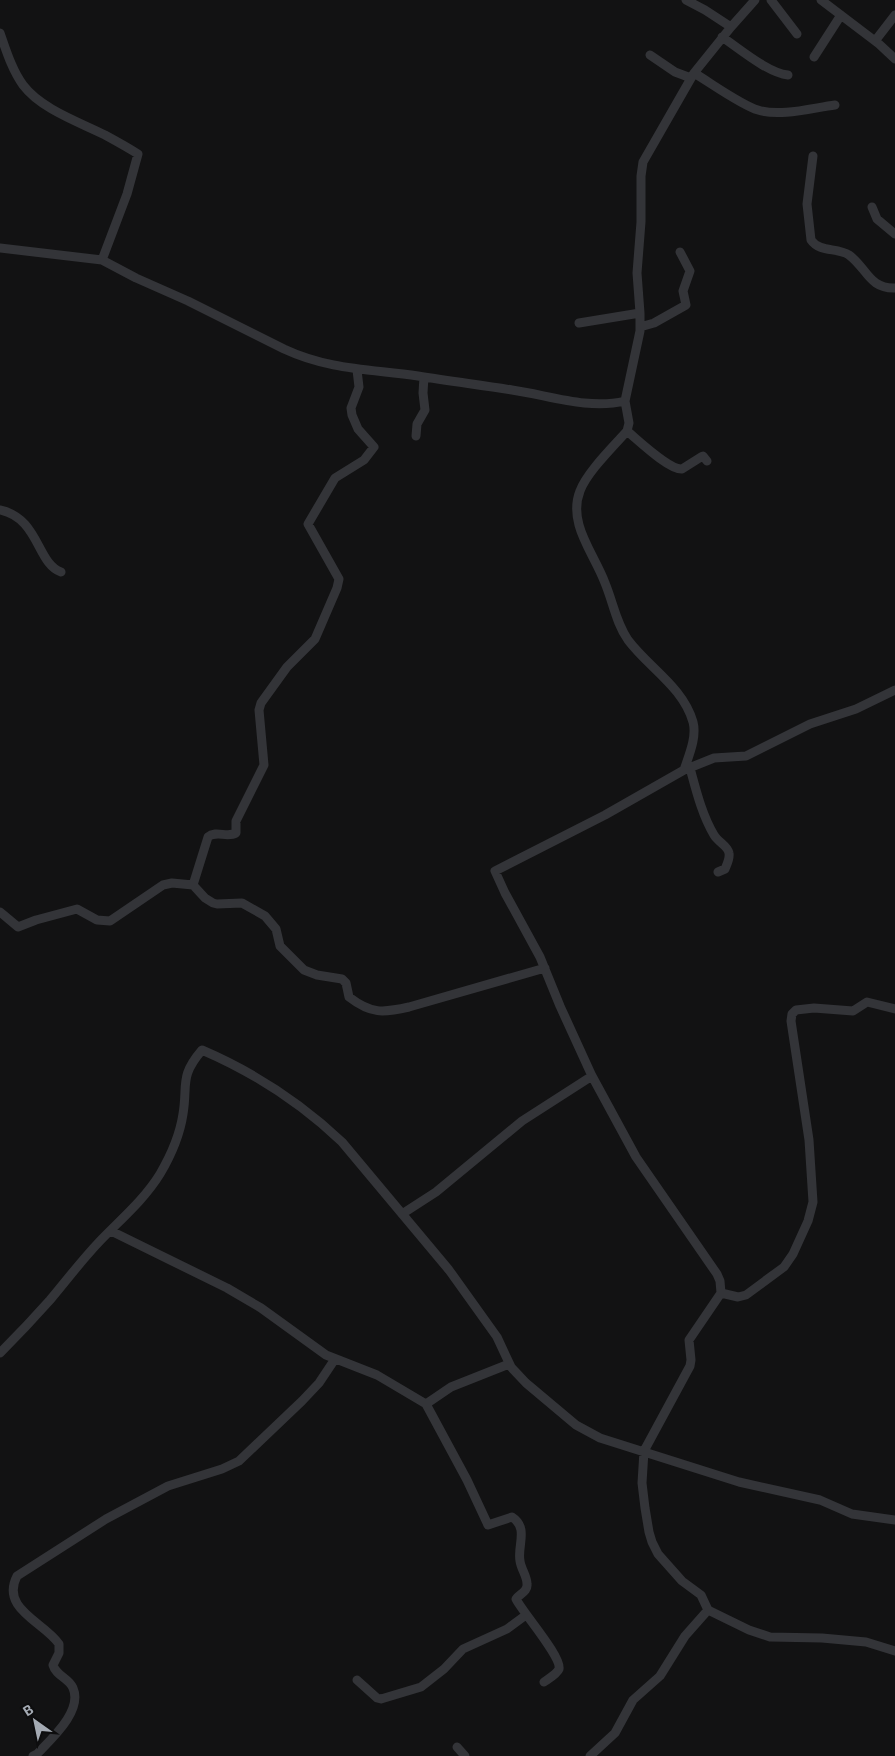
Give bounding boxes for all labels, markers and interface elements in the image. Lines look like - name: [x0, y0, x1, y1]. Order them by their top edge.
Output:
- north arrow: [10, 1696, 60, 1746]
- text: B: [19, 1700, 36, 1719]

